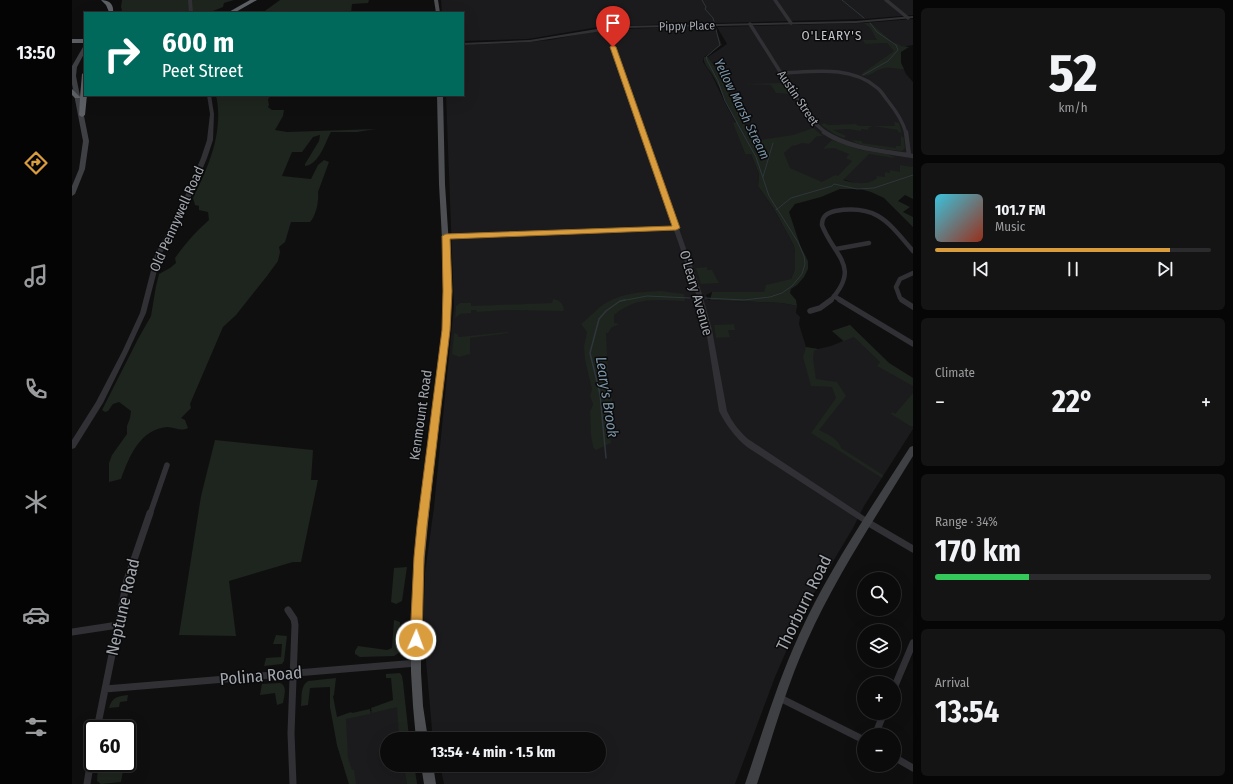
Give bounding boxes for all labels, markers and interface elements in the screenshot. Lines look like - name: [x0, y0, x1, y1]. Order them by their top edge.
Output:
- pin: [596, 6, 630, 47]
- icon: arrive: [602, 12, 624, 34]
- street label: Pippy Place: [659, 19, 715, 33]
- text: 600 m: [162, 26, 234, 59]
- icon: right: [96, 28, 148, 80]
- district label: O'LEARY'S: [802, 28, 862, 43]
- text: 13:50: [16, 42, 56, 64]
- text: 52: [1049, 42, 1097, 105]
- water label: Yellow Marsh Stream: [711, 56, 773, 162]
- text: Peet Street: [162, 60, 243, 82]
- street label: Austin Street: [774, 68, 822, 128]
- text: km/h: [1059, 100, 1088, 115]
- icon: directions: [22, 149, 50, 177]
- street label: Old Pennywell Road: [146, 164, 208, 274]
- text: 101.7 FM: [995, 201, 1046, 219]
- text: Music: [995, 219, 1025, 234]
- street label: O'Leary Avenue: [676, 249, 716, 338]
- icon: previous: [970, 258, 992, 280]
- icon: pause: [1062, 258, 1084, 280]
- icon: next: [1154, 258, 1176, 280]
- icon: music: [22, 262, 50, 290]
- water label: Leary's Brook: [592, 355, 622, 439]
- text: Climate: [935, 365, 975, 380]
- street label: Kenmount Road: [406, 369, 436, 461]
- icon: phone: [22, 375, 50, 403]
- text: 22°: [1052, 384, 1094, 420]
- text: −: [935, 389, 945, 416]
- text: +: [1201, 389, 1211, 416]
- icon: climate: [22, 488, 50, 516]
- text: Range · 34%: [935, 514, 998, 529]
- text: 170 km: [935, 533, 1021, 569]
- street label: Thorburn Road: [772, 552, 836, 654]
- street label: Neptune Road: [102, 556, 144, 658]
- map controls: [857, 572, 901, 772]
- button: search: [857, 572, 901, 616]
- icon: car: [22, 601, 50, 629]
- position arrow: [395, 619, 437, 661]
- button: layers: [857, 624, 901, 668]
- street label: Polina Road: [219, 662, 303, 690]
- text: Arrival: [935, 675, 969, 690]
- button: +: [857, 676, 901, 720]
- text: 13:54: [935, 694, 999, 730]
- icon: filters: [22, 713, 50, 741]
- speed limit sign: 60: [84, 720, 136, 772]
- button: −: [857, 728, 901, 772]
- text: 13:54 · 4 min · 1.5 km: [431, 743, 555, 761]

